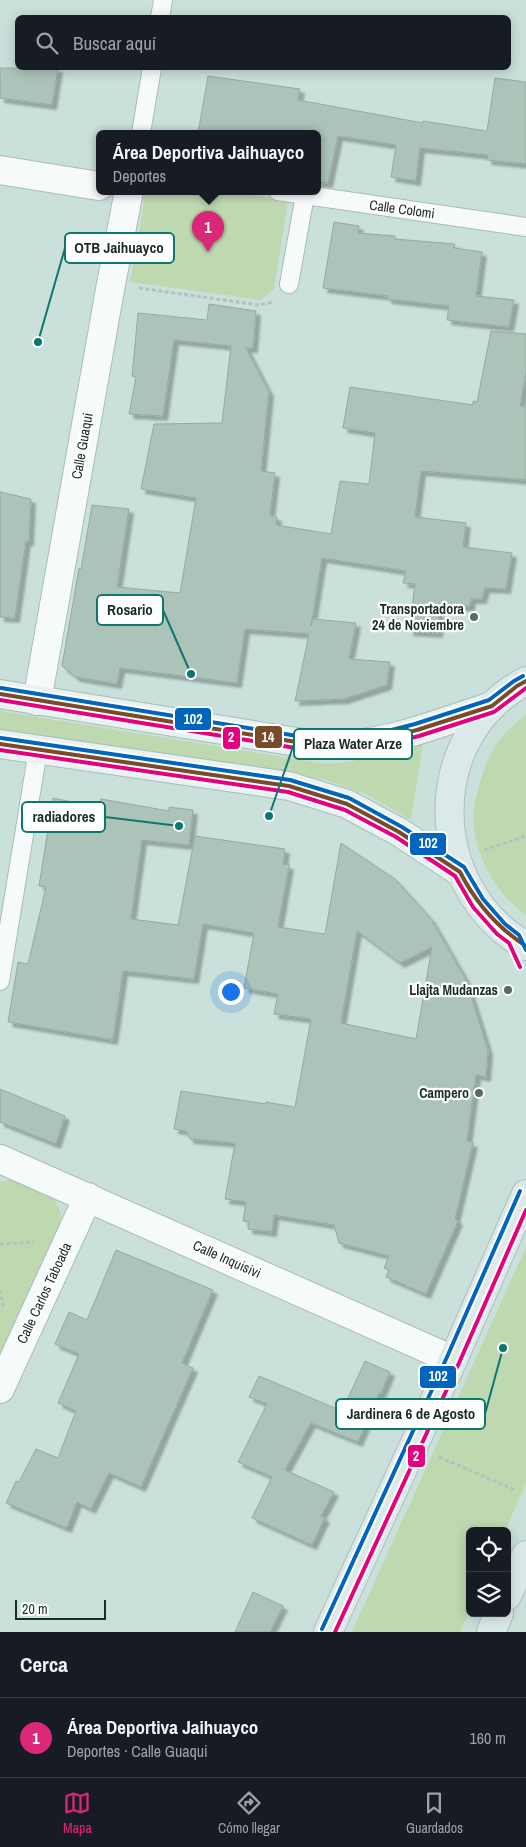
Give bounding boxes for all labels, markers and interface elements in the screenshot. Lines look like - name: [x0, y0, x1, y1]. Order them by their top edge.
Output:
- search box: [15, 15, 511, 70]
- icon: search: [33, 29, 61, 57]
- text: Buscar aquí: [73, 30, 156, 56]
- popup: [96, 130, 321, 195]
- text: Área Deportiva Jaihuayco: [113, 139, 304, 165]
- text: Deportes: [113, 165, 166, 187]
- street label: Calle Colomi: [368, 196, 436, 222]
- pin: 1: [192, 211, 224, 252]
- callout: OTB Jaihuayco: [65, 233, 174, 263]
- text: OTB Jaihuayco: [74, 237, 164, 258]
- street label: Calle Guaqui: [67, 411, 97, 481]
- callout: Rosario: [97, 595, 163, 625]
- text: Rosario: [107, 599, 153, 620]
- place label: Transportadora 24 de Noviembre: [372, 600, 465, 634]
- marker: Transportadora 24 de Noviembre: [468, 611, 480, 623]
- line badge: 102: [174, 707, 212, 731]
- text: 102: [183, 710, 203, 728]
- line badge: 14: [254, 725, 283, 749]
- line badge: 2: [222, 726, 241, 750]
- text: 2: [228, 728, 234, 746]
- text: 14: [262, 728, 275, 746]
- callout: Plaza Water Arze: [294, 729, 412, 759]
- text: Plaza Water Arze: [304, 733, 402, 754]
- callout: radiadores: [22, 802, 105, 832]
- text: radiadores: [33, 806, 96, 827]
- line badge: 102: [409, 832, 447, 856]
- text: 102: [418, 834, 438, 852]
- your location: [218, 979, 244, 1005]
- place label: Llajta Mudanzas: [409, 981, 498, 999]
- marker: Llajta Mudanzas: [502, 984, 514, 996]
- place label: Campero: [419, 1084, 469, 1102]
- marker: Campero: [473, 1087, 485, 1099]
- street label: Calle Inquisivi: [190, 1236, 264, 1282]
- street label: Calle Carlos Taboada: [13, 1239, 76, 1347]
- line badge: 102: [419, 1365, 457, 1389]
- text: 102: [428, 1367, 448, 1385]
- callout: Jardinera 6 de Agosto: [336, 1399, 485, 1429]
- text: Jardinera 6 de Agosto: [347, 1403, 475, 1424]
- line badge: 2: [407, 1444, 426, 1468]
- text: 2: [413, 1447, 419, 1465]
- map controls: [466, 1527, 511, 1617]
- button: locate: [466, 1527, 511, 1572]
- button: layers: [466, 1572, 511, 1617]
- scale bar: [15, 1597, 106, 1620]
- text: 20 m: [22, 1600, 48, 1618]
- text: Cerca: [20, 1650, 68, 1679]
- text: Área Deportiva Jaihuayco: [67, 1714, 258, 1740]
- text: 1: [32, 1727, 40, 1749]
- text: 160 m: [470, 1727, 506, 1749]
- text: Deportes · Calle Guaqui: [67, 1740, 208, 1762]
- tab: Mapa: [63, 1789, 92, 1837]
- tab: Cómo llegar: [218, 1789, 280, 1837]
- tab: Guardados: [406, 1789, 463, 1837]

